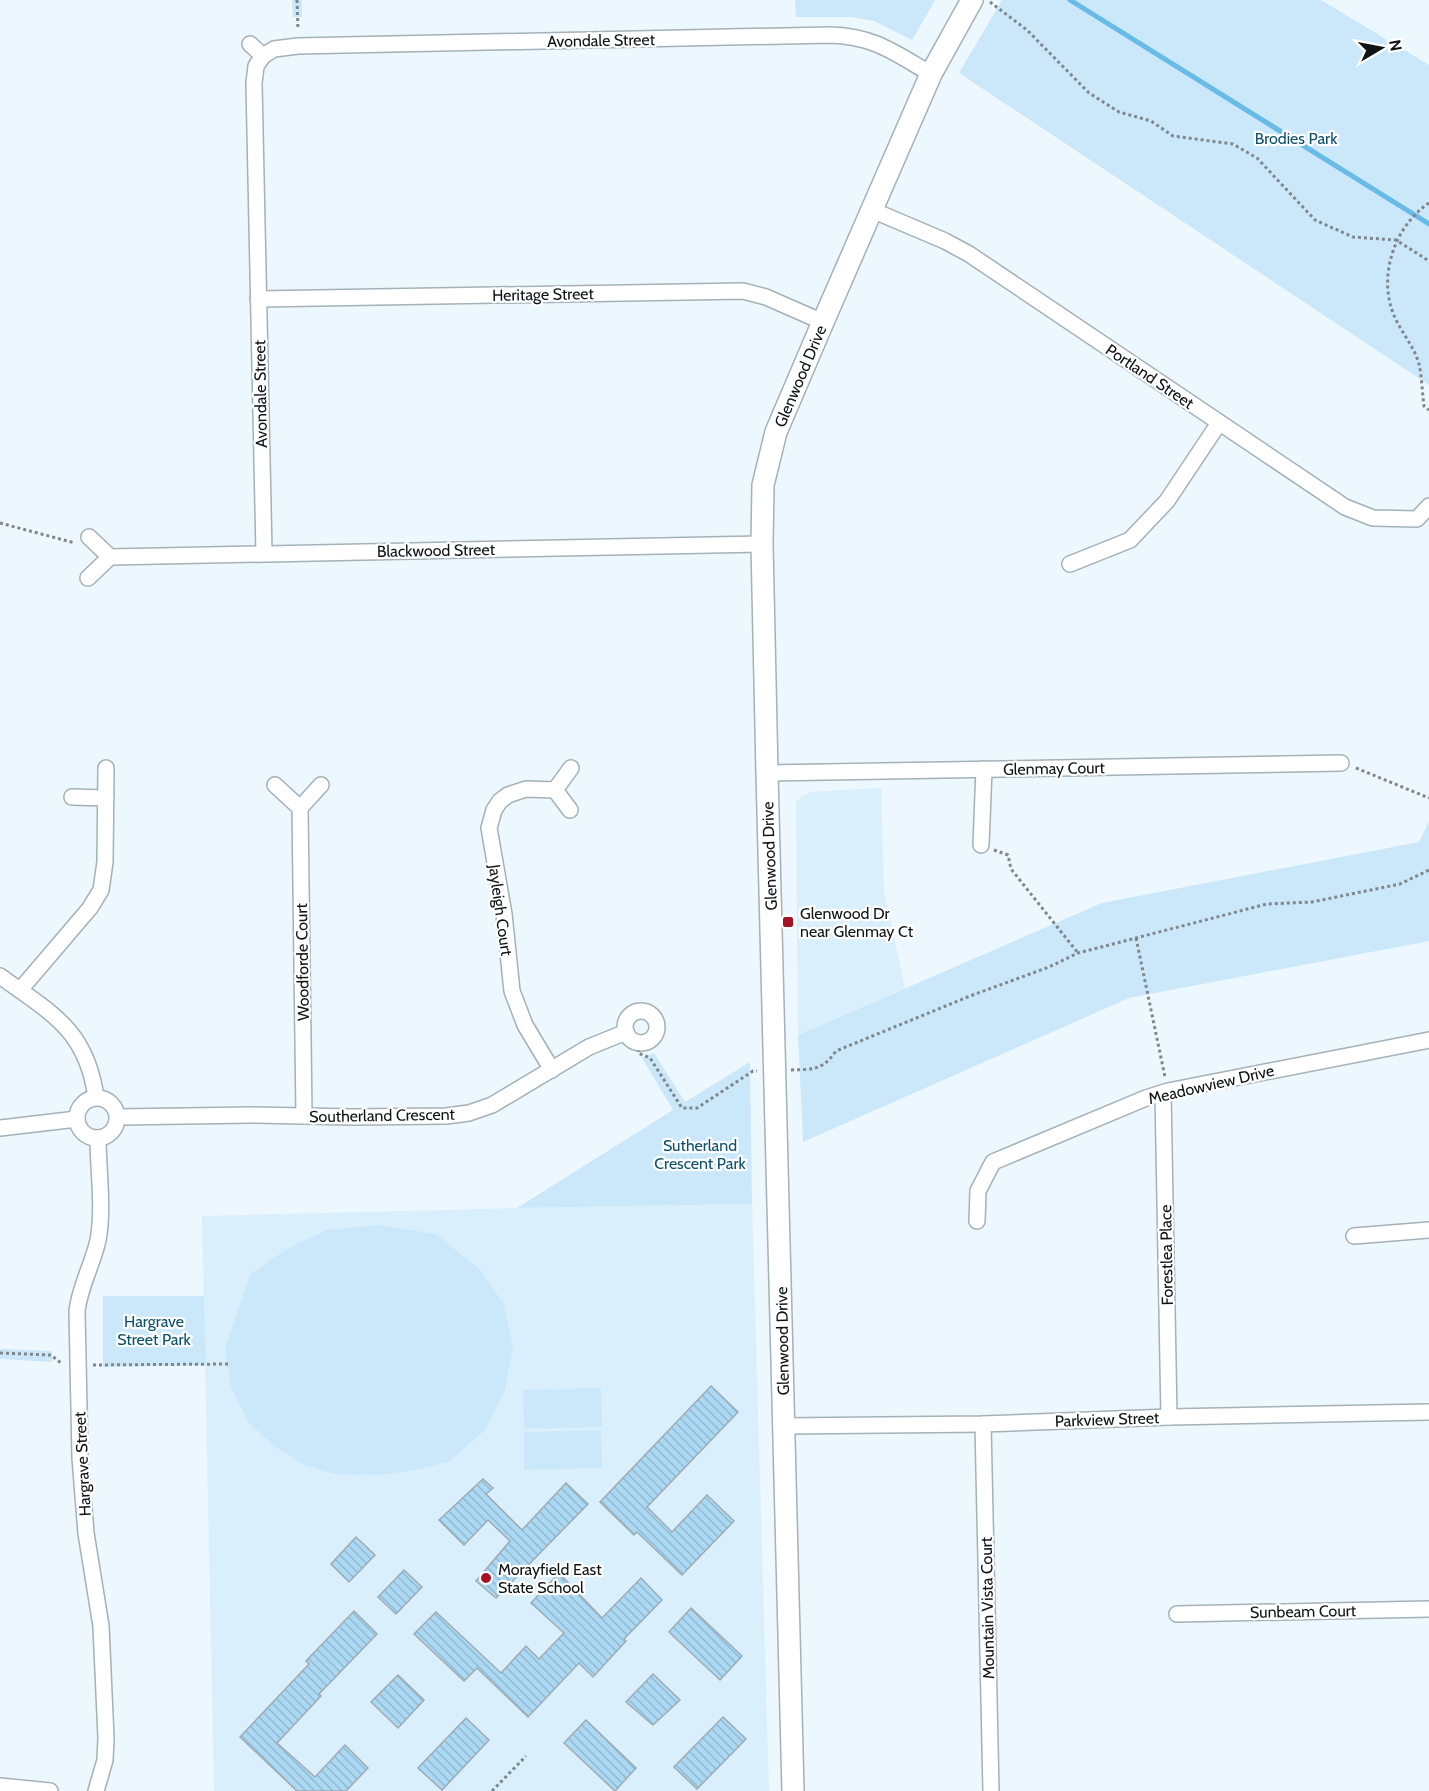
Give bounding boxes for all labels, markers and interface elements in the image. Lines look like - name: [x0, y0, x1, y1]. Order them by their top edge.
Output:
- north arrow: [1351, 18, 1411, 78]
- street label: Avondale Street: [547, 30, 656, 51]
- text: N: [1385, 38, 1406, 53]
- park label: Brodies Park: [1255, 129, 1338, 148]
- street label: Heritage Street: [492, 284, 595, 305]
- street label: Glenwood Drive: [770, 322, 830, 430]
- street label: Avondale Street: [250, 339, 271, 448]
- street label: Portland Street: [1102, 340, 1198, 413]
- street label: Blackwood Street: [377, 540, 496, 561]
- street label: Glenmay Court: [1003, 758, 1106, 779]
- street label: Glenwood Drive: [758, 801, 781, 911]
- street label: Jayleigh Court: [485, 862, 516, 958]
- street label: Woodforde Court: [292, 902, 313, 1021]
- place label: Glenwood Dr near Glenmay Ct: [800, 904, 914, 941]
- marker: Glenwood Dr near Glenmay Ct: [781, 915, 795, 929]
- street label: Meadowview Drive: [1146, 1061, 1276, 1108]
- street label: Southerland Crescent: [309, 1105, 456, 1126]
- park label: Sutherland Crescent Park: [654, 1136, 747, 1173]
- street label: Forestlea Place: [1156, 1205, 1177, 1305]
- street label: Glenwood Drive: [772, 1286, 793, 1396]
- park label: Hargrave Street Park: [117, 1312, 192, 1349]
- street label: Parkview Street: [1054, 1408, 1160, 1431]
- street label: Hargrave Street: [70, 1411, 95, 1517]
- street label: Mountain Vista Court: [977, 1536, 998, 1679]
- place label: Morayfield East State School: [498, 1560, 602, 1597]
- marker: Morayfield East State School: [479, 1571, 493, 1585]
- street label: Sunbeam Court: [1250, 1601, 1357, 1622]

